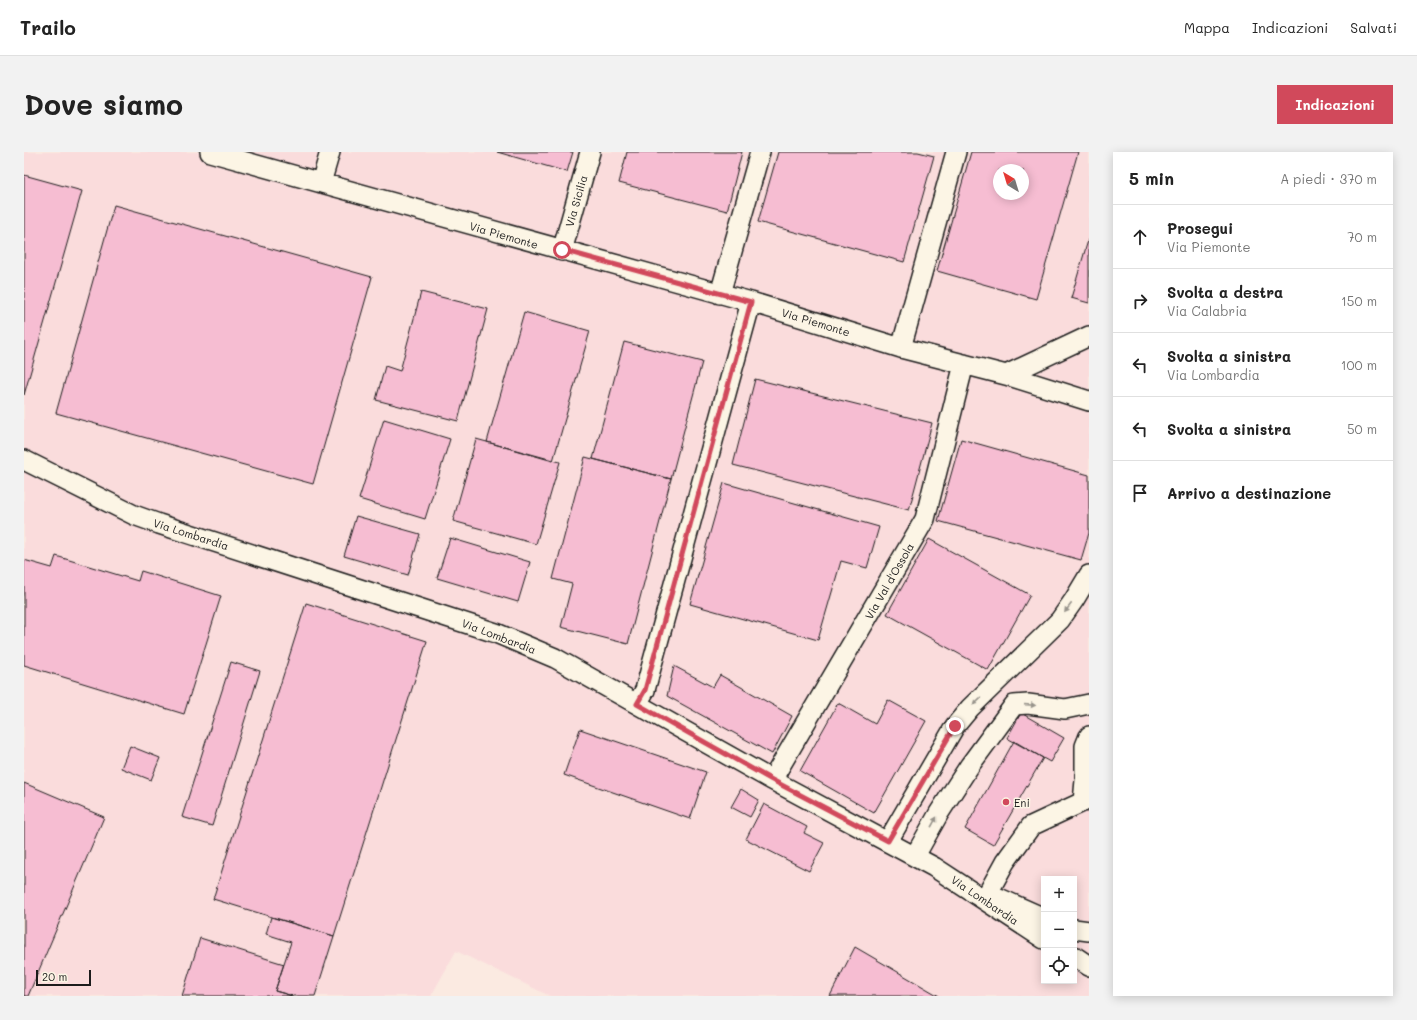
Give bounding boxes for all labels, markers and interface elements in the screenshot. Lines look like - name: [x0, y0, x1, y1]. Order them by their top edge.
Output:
- text: Trailo: [20, 15, 76, 40]
- text: Mappa: [1184, 18, 1230, 37]
- text: Indicazioni: [1252, 18, 1328, 37]
- text: Salvati: [1350, 18, 1397, 37]
- button: Indicazioni: [1277, 85, 1393, 124]
- text: Dove siamo: [24, 86, 183, 122]
- north arrow: [993, 164, 1029, 200]
- text: 5 min: [1129, 167, 1174, 189]
- text: A piedi · 370 m: [1280, 170, 1377, 187]
- street label: Via Sicilia: [561, 173, 591, 229]
- street label: Via Piemonte: [468, 218, 540, 252]
- text: Prosegui: [1167, 218, 1233, 238]
- icon: ahead: [1129, 226, 1151, 248]
- text: 70 m: [1347, 228, 1377, 245]
- text: Via Piemonte: [1167, 238, 1251, 255]
- route start: [553, 241, 571, 259]
- text: Svolta a destra: [1167, 282, 1283, 302]
- icon: right: [1129, 290, 1151, 312]
- text: 150 m: [1341, 292, 1377, 309]
- text: Via Calabria: [1167, 302, 1247, 319]
- street label: Via Piemonte: [780, 304, 852, 340]
- text: Svolta a sinistra: [1167, 346, 1291, 366]
- icon: left: [1129, 354, 1151, 376]
- text: 100 m: [1341, 356, 1377, 373]
- text: Via Lombardia: [1167, 366, 1260, 383]
- icon: left: [1129, 418, 1151, 440]
- text: Svolta a sinistra: [1167, 419, 1291, 439]
- text: 50 m: [1347, 420, 1377, 437]
- icon: arrive: [1129, 482, 1151, 504]
- text: Arrivo a destinazione: [1167, 483, 1331, 503]
- street label: Via Lombardia: [151, 515, 231, 553]
- street label: Via Val d'Ossola: [861, 540, 917, 622]
- one-way arrow: [1064, 603, 1073, 614]
- street label: Via Lombardia: [460, 615, 538, 657]
- one-way arrow: [972, 696, 982, 705]
- one-way arrow: [1024, 701, 1036, 708]
- route end: [946, 717, 964, 735]
- place label: Eni: [1014, 795, 1030, 810]
- marker: Eni: [1001, 797, 1011, 807]
- one-way arrow: [931, 816, 937, 828]
- street label: Via Lombardia: [948, 872, 1022, 928]
- map controls: [1041, 876, 1077, 984]
- button: +: [1041, 876, 1077, 912]
- button: −: [1041, 912, 1077, 948]
- button: locate: [1041, 948, 1077, 984]
- scale bar: [36, 968, 91, 987]
- text: 20 m: [42, 969, 67, 984]

